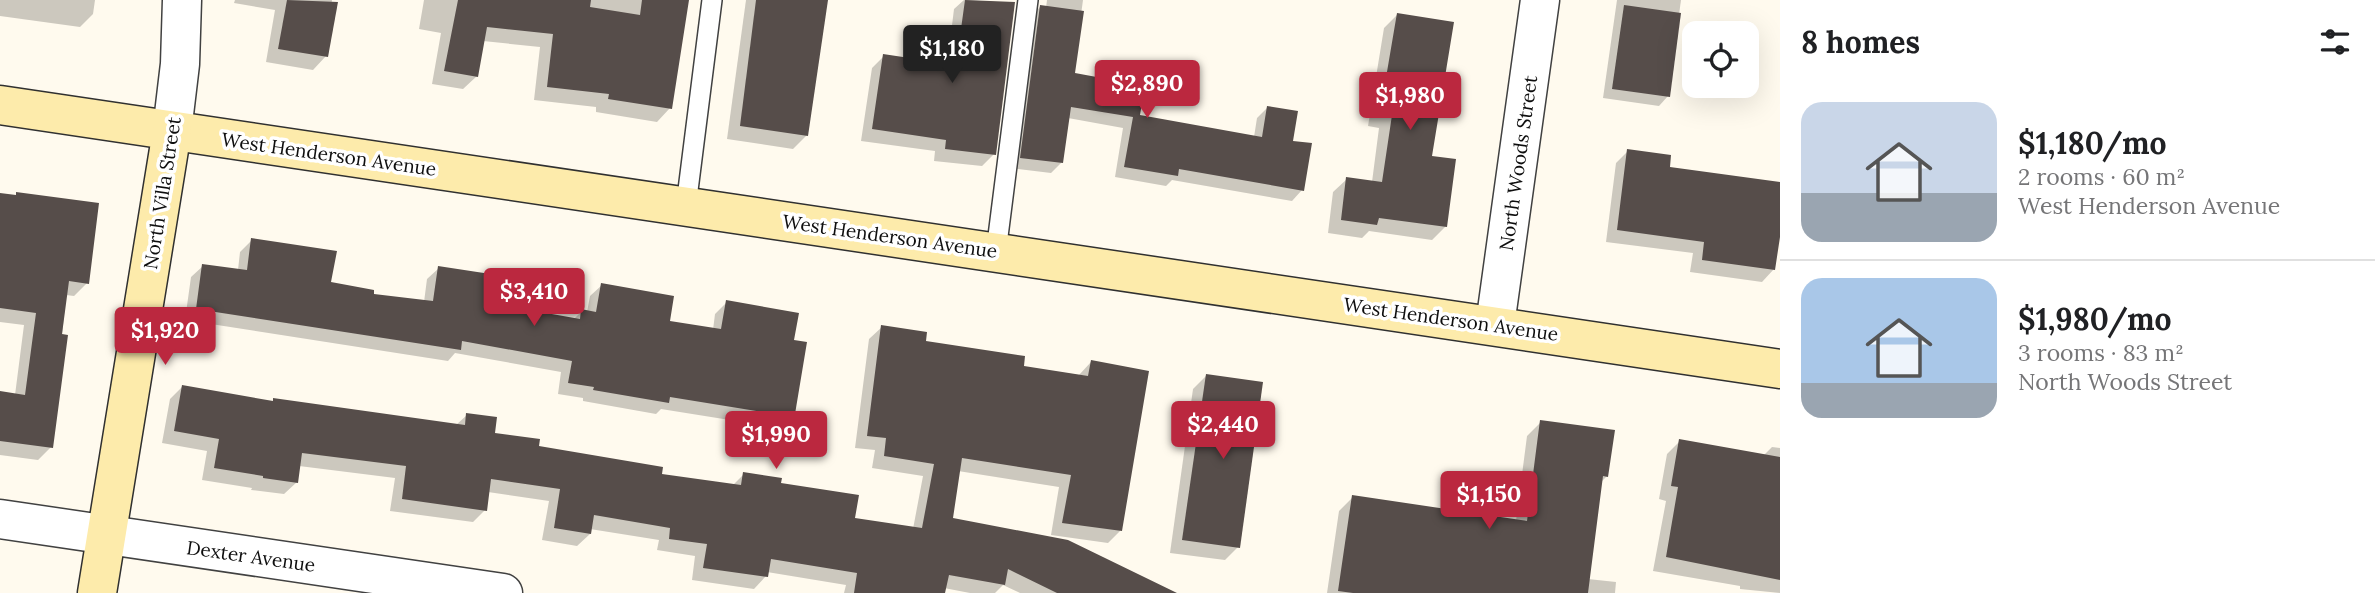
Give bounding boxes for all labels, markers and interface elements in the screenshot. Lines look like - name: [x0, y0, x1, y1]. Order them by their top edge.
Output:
- map controls: [1682, 21, 1759, 98]
- button: locate: [1682, 21, 1759, 98]
- text: 8 homes: [1801, 23, 1920, 61]
- icon: filters: [2316, 23, 2354, 61]
- pin: $1,180: [895, 25, 1009, 85]
- text: $1,180: [919, 33, 985, 62]
- pin: $2,890: [1090, 60, 1204, 120]
- text: $2,890: [1111, 68, 1183, 97]
- pin: $1,980: [1353, 72, 1467, 132]
- street label: North Woods Street: [1494, 73, 1542, 252]
- text: $1,980: [1375, 80, 1445, 109]
- street label: North Villa Street: [138, 114, 186, 271]
- text: $1,180/mo: [2018, 124, 2166, 162]
- street label: West Henderson Avenue: [220, 127, 438, 181]
- icon: home: [1857, 130, 1941, 214]
- text: 2 rooms · 60 m²: [2018, 162, 2185, 191]
- text: West Henderson Avenue: [2018, 191, 2280, 220]
- street label: West Henderson Avenue: [781, 209, 999, 263]
- pin: $3,410: [477, 268, 591, 328]
- text: $3,410: [500, 276, 568, 305]
- street label: West Henderson Avenue: [1342, 292, 1560, 346]
- text: $1,980/mo: [2018, 300, 2172, 338]
- icon: home: [1857, 306, 1941, 390]
- pin: $1,920: [108, 308, 222, 367]
- text: $1,920: [131, 315, 199, 344]
- text: 3 rooms · 83 m²: [2018, 338, 2184, 367]
- text: North Woods Street: [2018, 367, 2232, 396]
- pin: $2,440: [1166, 402, 1280, 461]
- text: $2,440: [1187, 409, 1259, 438]
- pin: $1,990: [719, 412, 833, 471]
- text: $1,990: [741, 419, 811, 448]
- pin: $1,150: [1432, 472, 1546, 531]
- text: $1,150: [1457, 479, 1522, 508]
- street label: Dexter Avenue: [185, 535, 317, 577]

